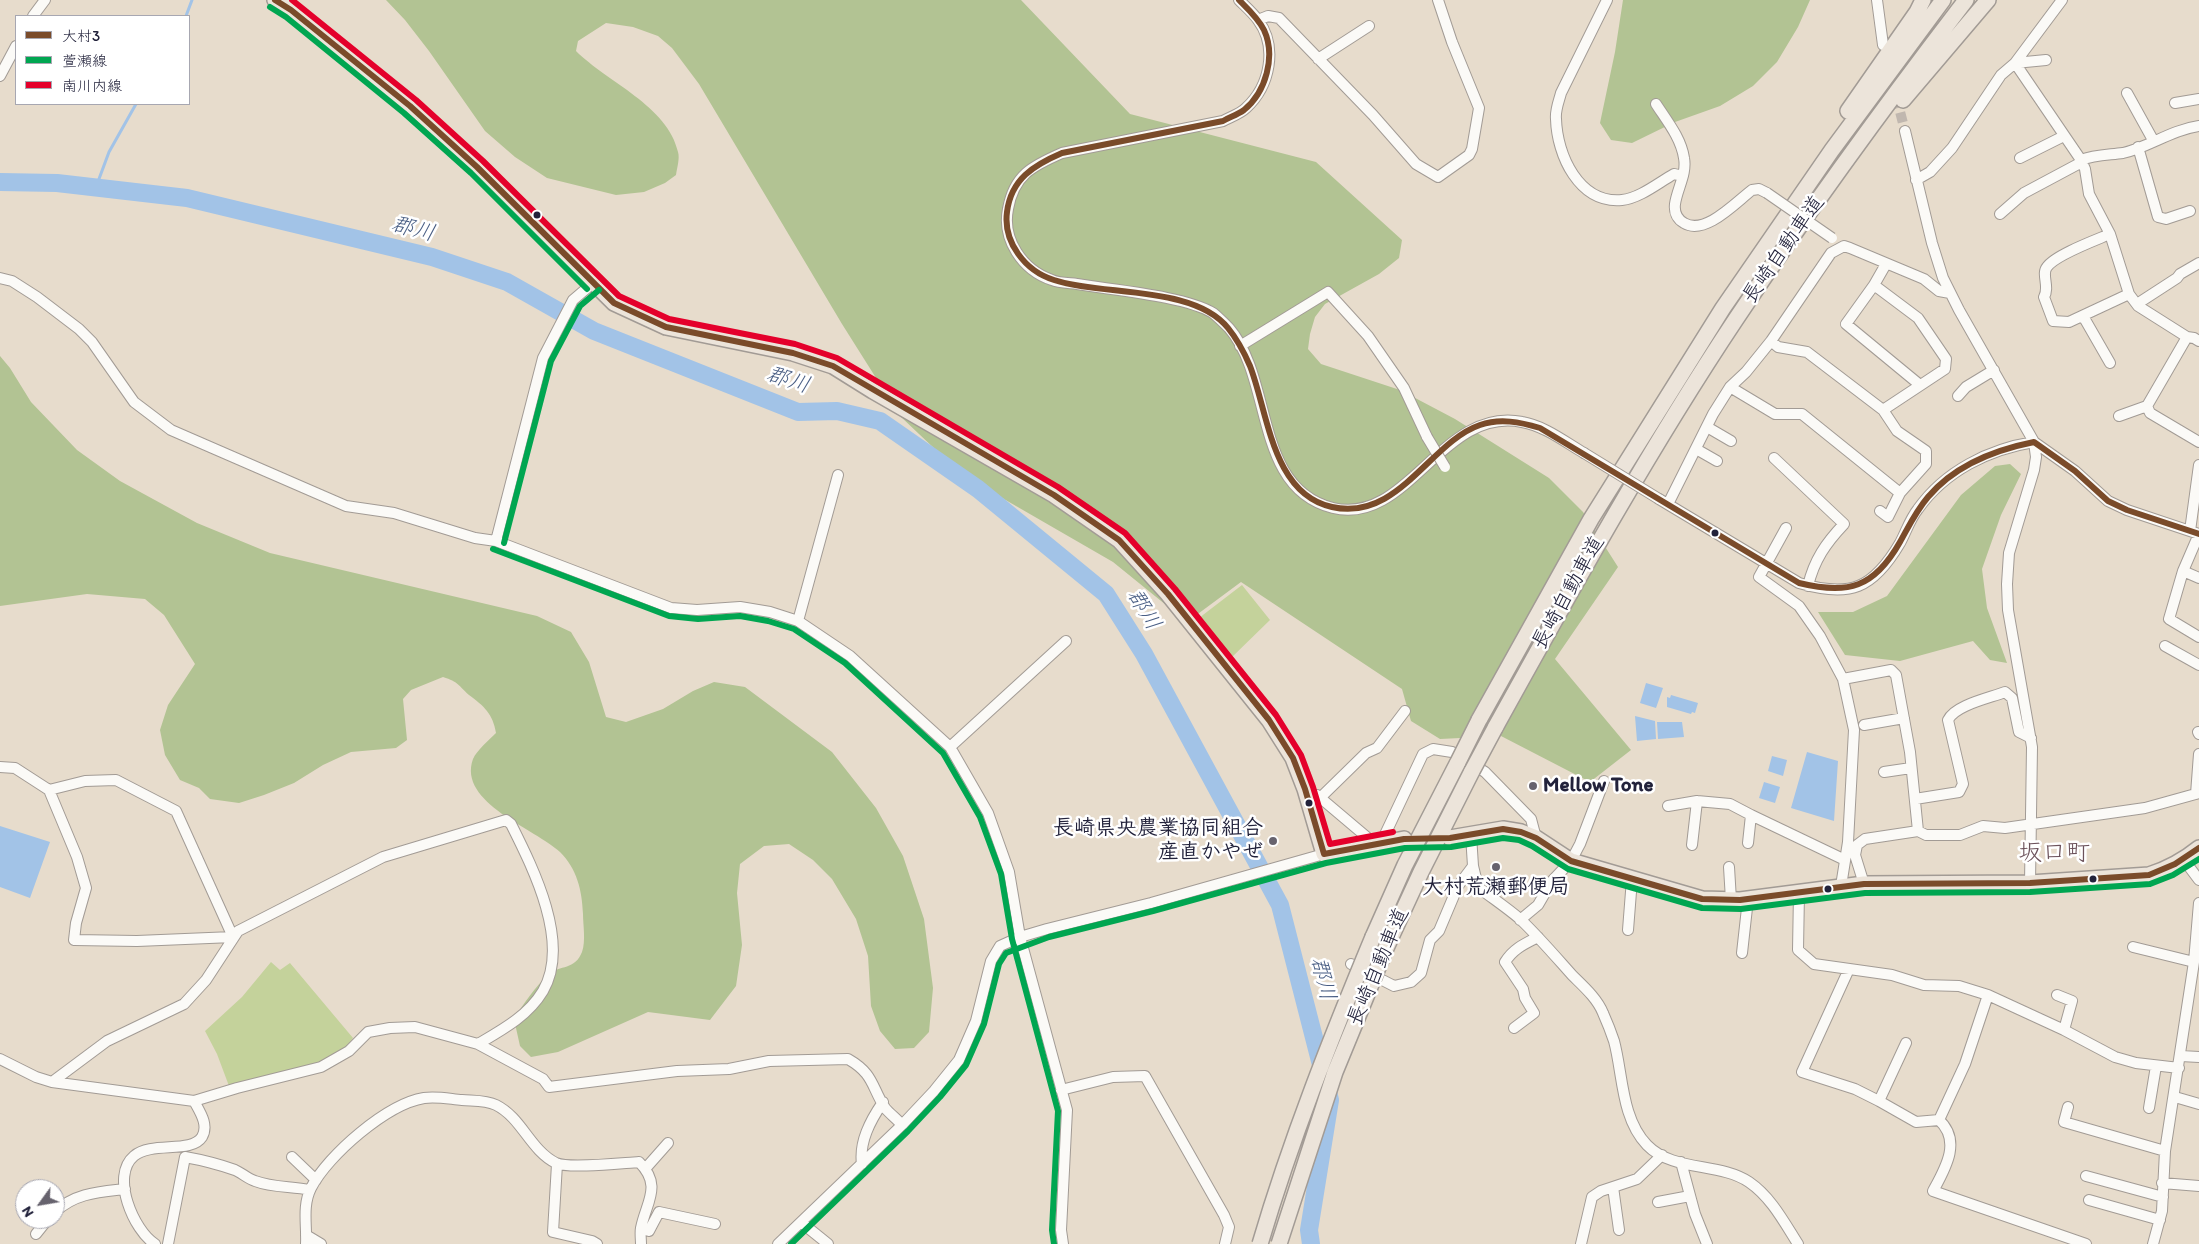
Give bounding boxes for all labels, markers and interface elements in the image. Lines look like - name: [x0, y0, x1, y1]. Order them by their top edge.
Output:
- legend: [15, 15, 190, 105]
- text: 大村3: [62, 27, 100, 45]
- text: 萱瀬線: [62, 52, 107, 70]
- text: 南川内線: [62, 77, 122, 95]
- street label: 長崎自動車道: [1738, 191, 1830, 309]
- unlabelled marker: [532, 210, 542, 220]
- water label: 郡川: [388, 212, 438, 248]
- water label: 郡川: [763, 362, 813, 400]
- unlabelled marker: [1710, 528, 1720, 538]
- street label: 長崎自動車道: [1527, 532, 1611, 654]
- water label: 郡川: [1120, 584, 1166, 636]
- place label: Mellow Tone: [1543, 773, 1653, 799]
- marker: Mellow Tone: [1527, 780, 1539, 792]
- unlabelled marker: [1304, 798, 1314, 808]
- place label: 長崎県央農業協同組合 産直かやぜ: [1053, 816, 1263, 866]
- marker: 長崎県央農業協同組合 産直かやぜ: [1267, 835, 1279, 847]
- district label: 坂口町: [2018, 840, 2090, 868]
- marker: 大村荒瀬郵便局: [1490, 861, 1502, 873]
- unlabelled marker: [2088, 874, 2098, 884]
- place label: 大村荒瀬郵便局: [1423, 875, 1569, 901]
- unlabelled marker: [1823, 884, 1833, 894]
- street label: 長崎自動車道: [1343, 904, 1415, 1030]
- water label: 郡川: [1304, 954, 1340, 1004]
- north arrow: [15, 1179, 65, 1229]
- text: N: [18, 1203, 37, 1220]

